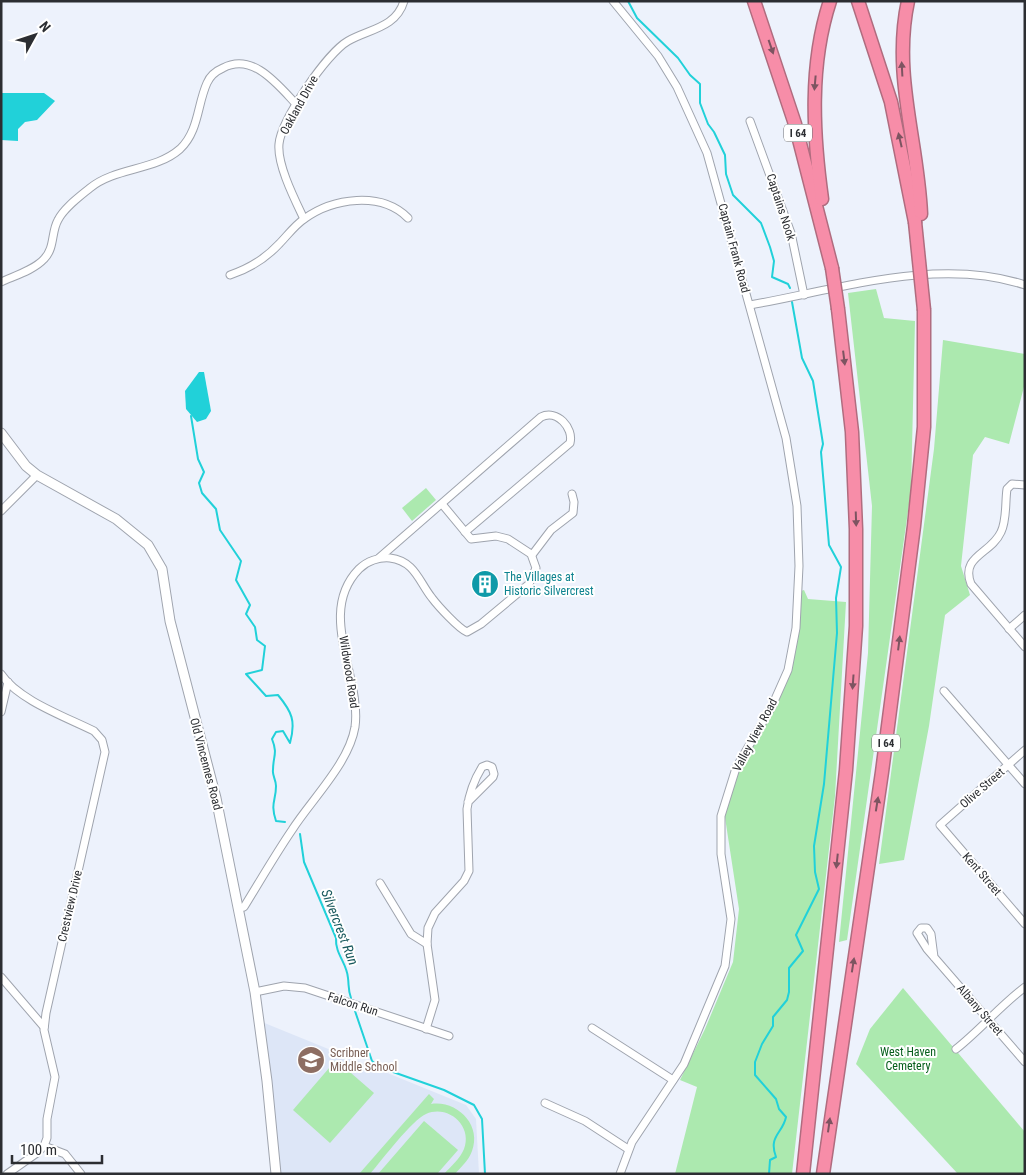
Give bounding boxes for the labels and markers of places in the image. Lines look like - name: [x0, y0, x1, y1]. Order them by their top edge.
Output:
- building icon: The Villages at Historic Silvercrest: [470, 569, 500, 599]
- place label: The Villages at Historic Silvercrest: [504, 570, 594, 598]
- school or university icon: Scribner Middle School: [296, 1045, 326, 1075]
- place label: Scribner Middle School: [330, 1046, 397, 1074]

